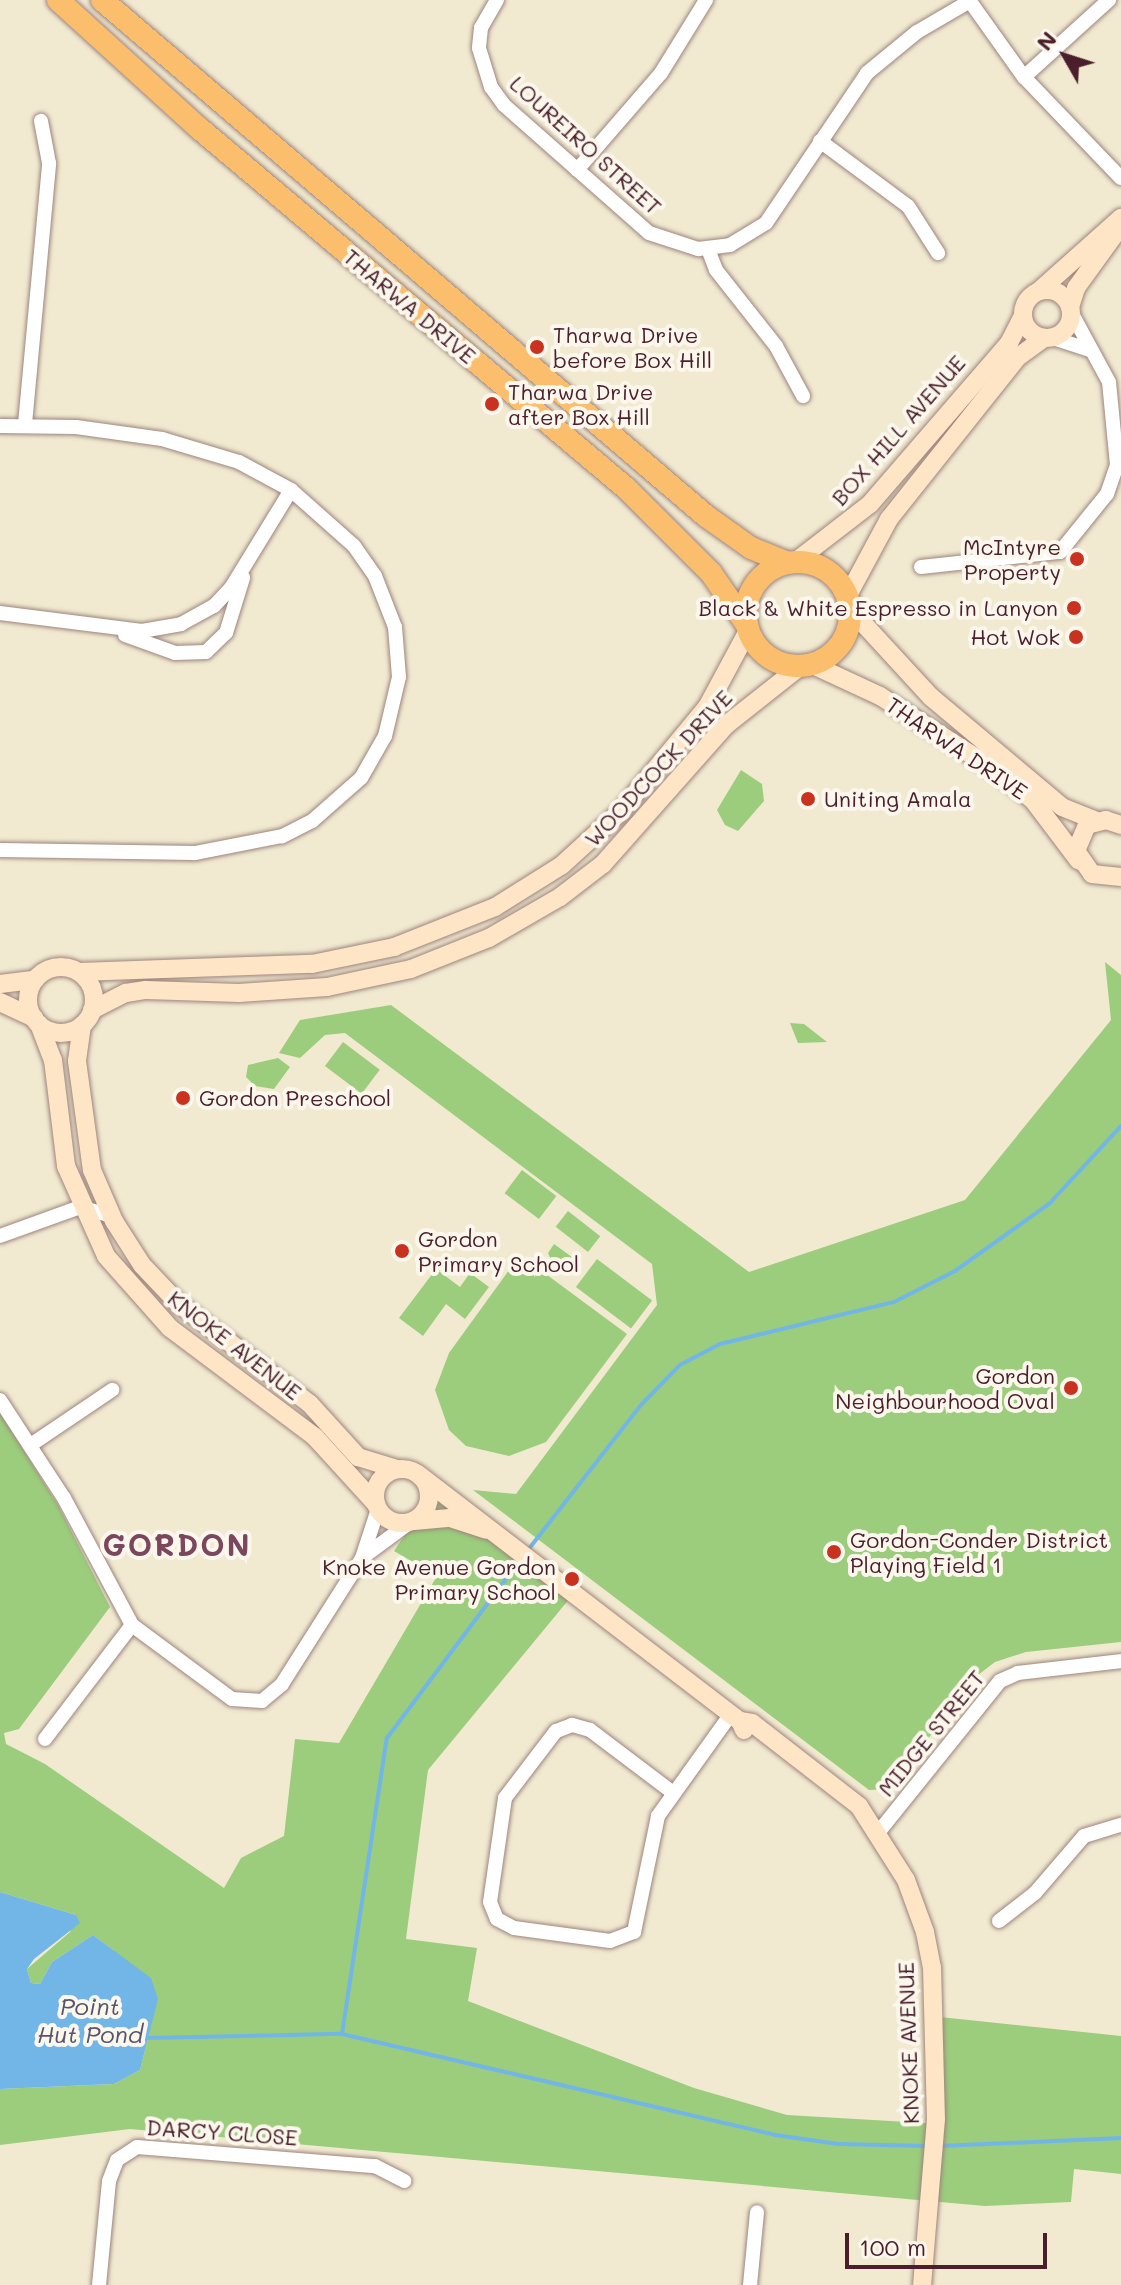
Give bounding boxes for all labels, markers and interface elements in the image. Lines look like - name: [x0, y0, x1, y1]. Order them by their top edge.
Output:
- north arrow: [1025, 16, 1105, 96]
- text: N: [1029, 25, 1062, 56]
- street label: LOUREIRO STREET: [505, 70, 667, 220]
- street label: THARWA DRIVE: [339, 243, 481, 369]
- place label: Tharwa Drive before Box Hill: [553, 321, 712, 372]
- marker: Tharwa Drive before Box Hill: [528, 338, 546, 356]
- street label: BOX HILL AVENUE: [826, 349, 970, 511]
- place label: Tharwa Drive after Box Hill: [508, 378, 653, 430]
- marker: Tharwa Drive after Box Hill: [483, 395, 501, 413]
- place label: McIntyre Property: [963, 533, 1061, 584]
- marker: McIntyre Property: [1068, 550, 1086, 568]
- place label: Black & White Espresso in Lanyon: [699, 595, 1058, 621]
- marker: Black & White Espresso in Lanyon: [1065, 599, 1083, 617]
- place label: Hot Wok: [971, 624, 1060, 650]
- marker: Hot Wok: [1067, 628, 1085, 646]
- street label: WOODCOCK DRIVE: [579, 684, 737, 852]
- street label: THARWA DRIVE: [881, 691, 1033, 805]
- place label: Uniting Amala: [824, 786, 972, 812]
- marker: Uniting Amala: [799, 790, 817, 808]
- place label: Gordon Preschool: [199, 1085, 391, 1111]
- marker: Gordon Preschool: [174, 1089, 192, 1107]
- place label: Gordon Primary School: [418, 1225, 579, 1276]
- marker: Gordon Primary School: [393, 1242, 411, 1260]
- street label: KNOKE AVENUE: [163, 1285, 307, 1405]
- place label: Gordon Neighbourhood Oval: [835, 1362, 1055, 1414]
- marker: Gordon Neighbourhood Oval: [1062, 1379, 1080, 1397]
- district label: GORDON: [103, 1526, 251, 1562]
- place label: Gordon-Conder District Playing Field 1: [850, 1526, 1108, 1578]
- marker: Gordon-Conder District Playing Field 1: [825, 1543, 843, 1561]
- place label: Knoke Avenue Gordon Primary School: [322, 1553, 556, 1604]
- marker: Knoke Avenue Gordon Primary School: [563, 1570, 581, 1588]
- street label: MIDGE STREET: [872, 1665, 990, 1801]
- street label: KNOKE AVENUE: [892, 1961, 924, 2125]
- water label: Point Hut Pond: [37, 1992, 143, 2048]
- street label: DARCY CLOSE: [146, 2114, 298, 2150]
- scale bar: [849, 2217, 1051, 2267]
- text: 100 m: [859, 2231, 926, 2262]

